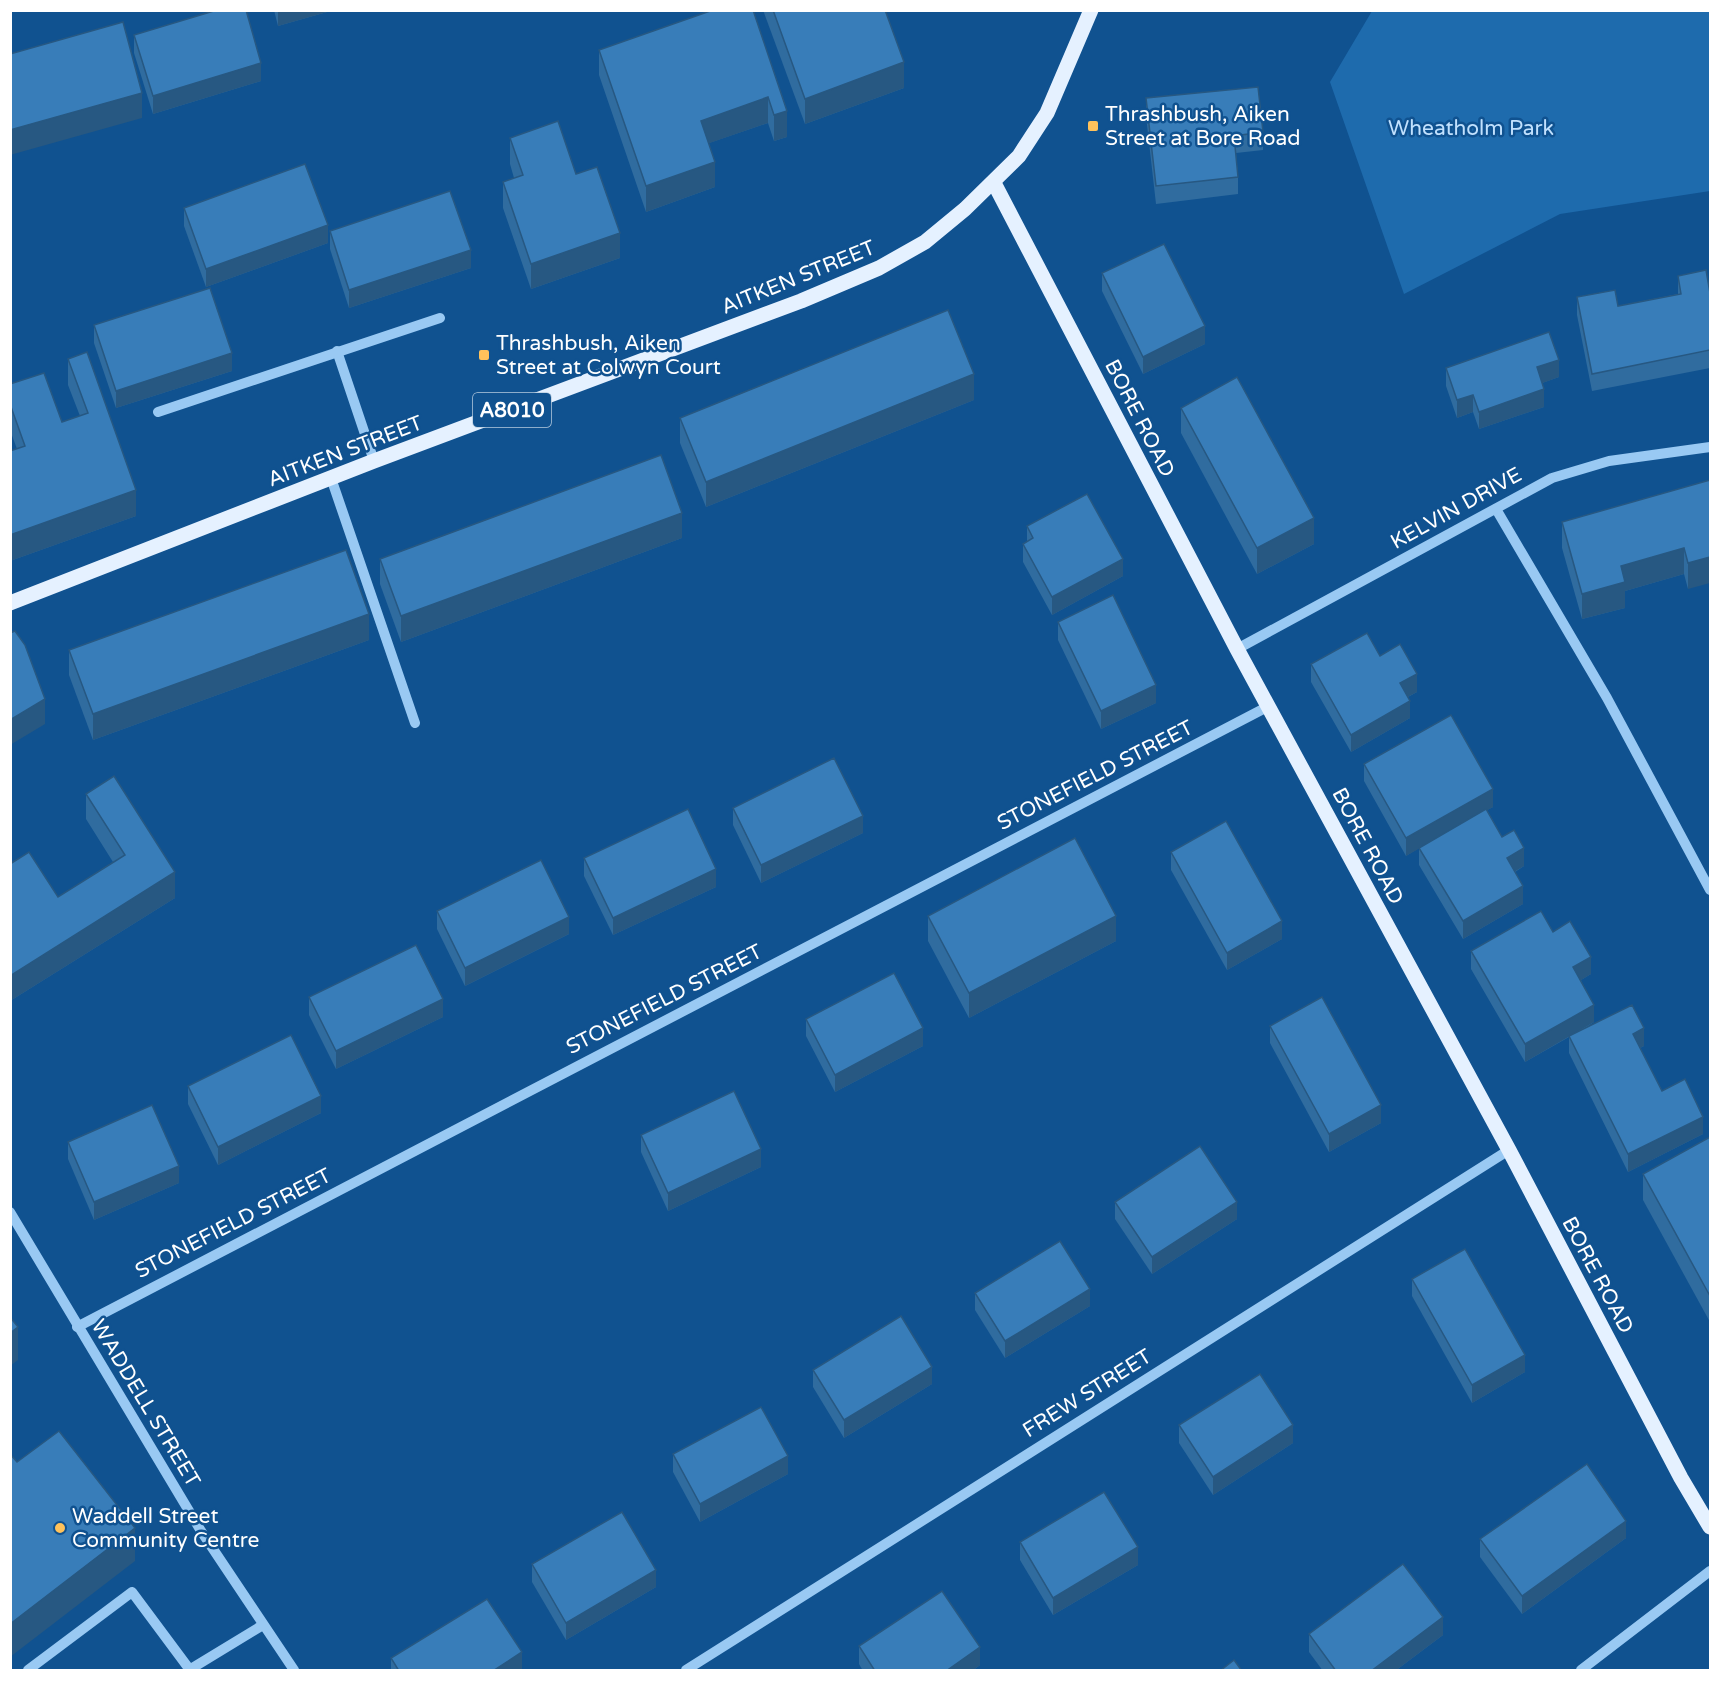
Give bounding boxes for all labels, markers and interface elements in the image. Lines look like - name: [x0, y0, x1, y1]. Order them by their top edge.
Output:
- place label: Thrashbush, Aiken Street at Bore Road: [1105, 102, 1301, 151]
- park label: Wheatholm Park: [1388, 116, 1554, 141]
- marker: Thrashbush, Aiken Street at Bore Road: [1086, 119, 1100, 133]
- street label: AITKEN STREET: [718, 235, 879, 320]
- place label: Thrashbush, Aiken Street at Colwyn Court: [496, 331, 721, 380]
- marker: Thrashbush, Aiken Street at Colwyn Court: [477, 348, 491, 362]
- street label: BORE ROAD: [1099, 355, 1180, 481]
- road number: A8010: [473, 393, 551, 427]
- street label: AITKEN STREET: [264, 410, 426, 492]
- street label: KELVIN DRIVE: [1386, 462, 1526, 555]
- street label: STONEFIELD STREET: [993, 715, 1198, 836]
- street label: BORE ROAD: [1326, 784, 1409, 909]
- street label: STONEFIELD STREET: [562, 939, 767, 1060]
- street label: STONEFIELD STREET: [131, 1163, 336, 1284]
- street label: BORE ROAD: [1556, 1213, 1639, 1338]
- street label: WADDELL STREET: [86, 1315, 206, 1492]
- street label: FREW STREET: [1018, 1344, 1157, 1443]
- place label: Waddell Street Community Centre: [72, 1504, 259, 1553]
- marker: Waddell Street Community Centre: [53, 1521, 67, 1535]

